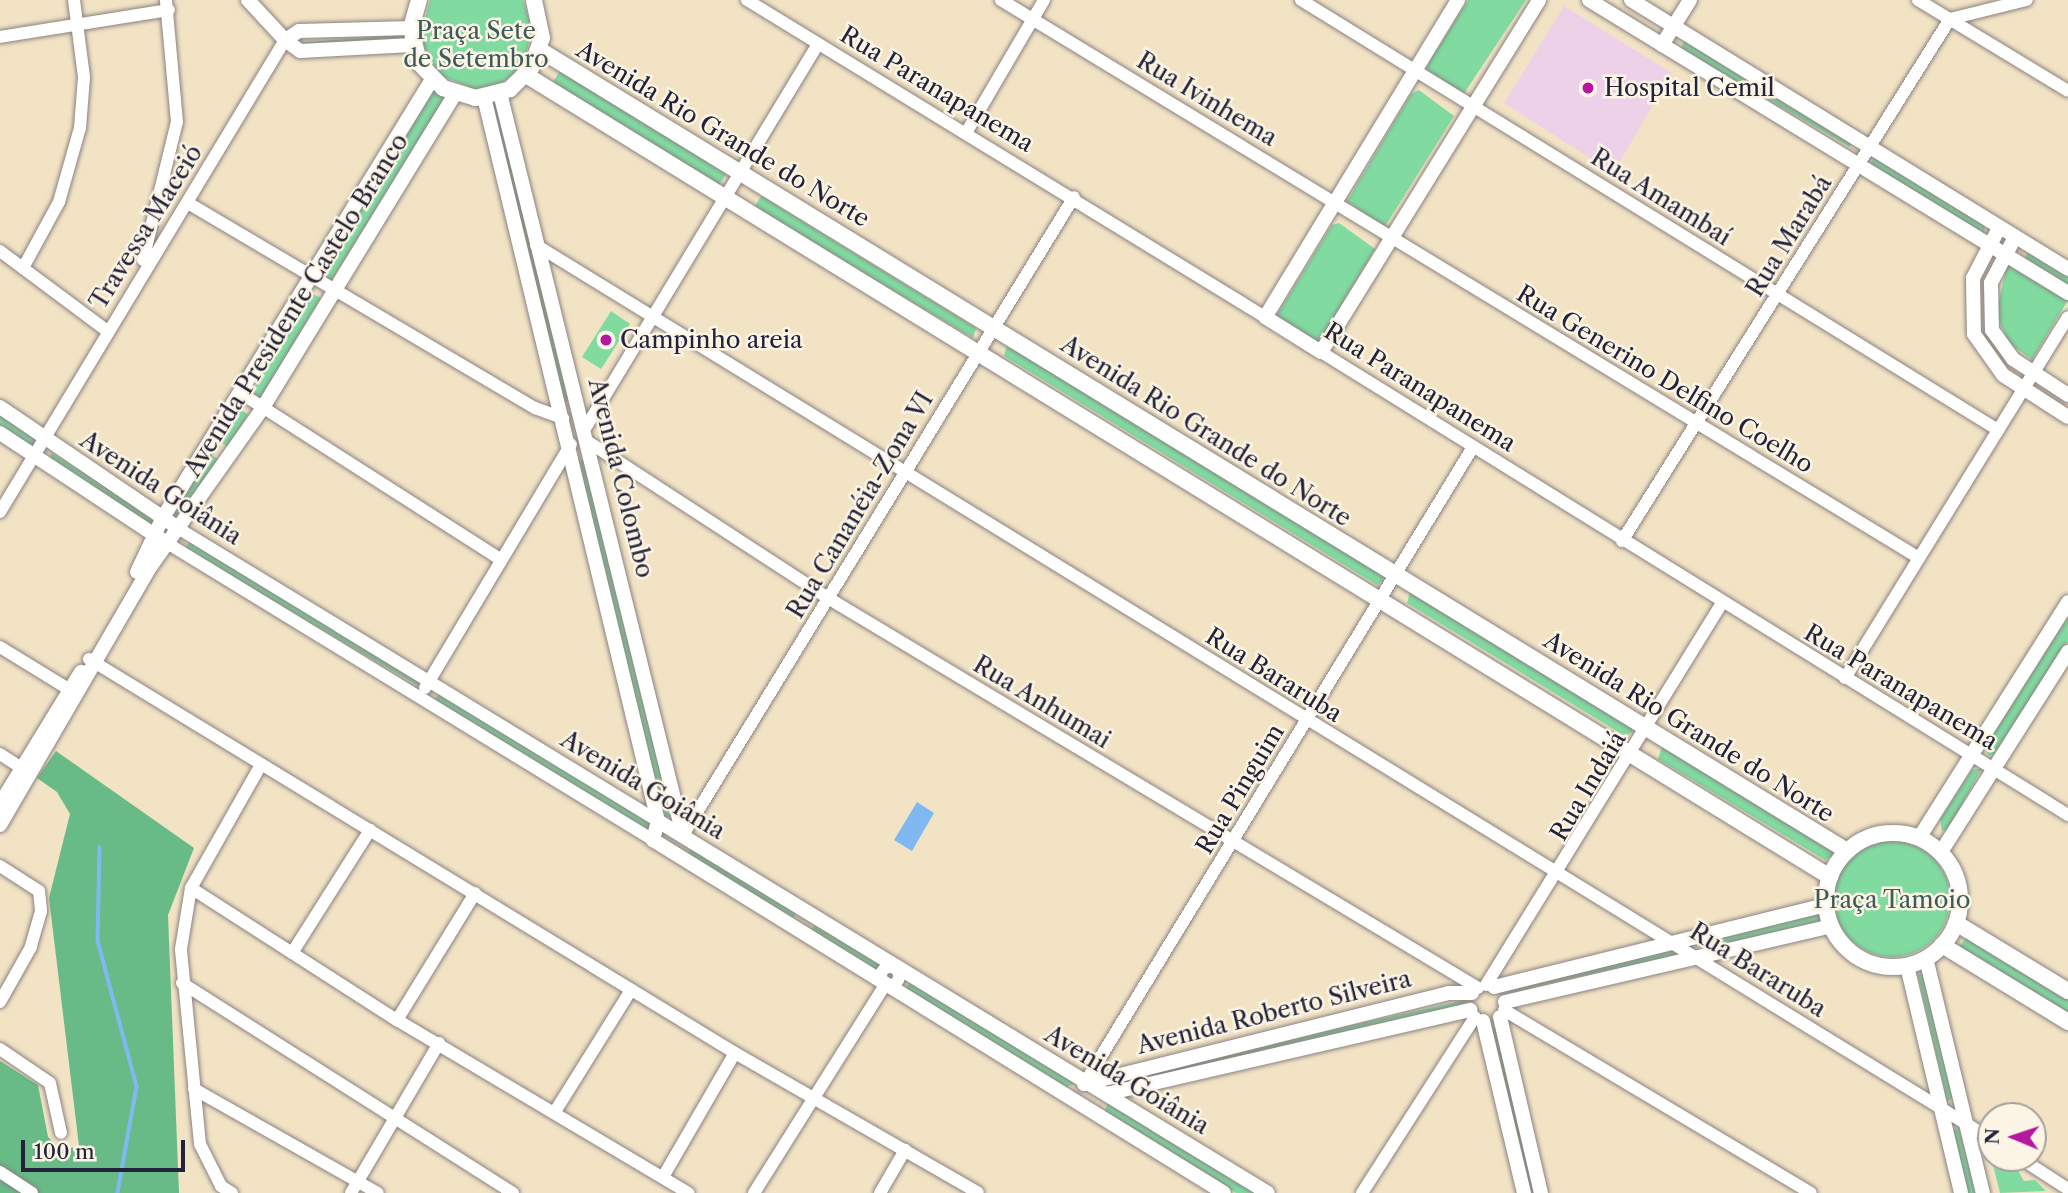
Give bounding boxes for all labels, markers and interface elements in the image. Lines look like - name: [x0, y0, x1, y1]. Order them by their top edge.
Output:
- park label: Praça Sete de Setembro: [403, 17, 549, 73]
- street label: Rua Paranapanema: [835, 20, 1039, 158]
- street label: Avenida Rio Grande do Norte: [571, 35, 875, 233]
- street label: Rua Ivinhema: [1132, 46, 1282, 152]
- place label: Hospital Cemil: [1604, 74, 1775, 102]
- marker: Hospital Cemil: [1578, 78, 1598, 98]
- street label: Avenida Presidente Castelo Branco: [178, 128, 414, 482]
- street label: Travessa Maceió: [84, 139, 208, 315]
- street label: Rua Amambaí: [1585, 142, 1737, 252]
- street label: Rua Marabá: [1740, 170, 1838, 302]
- street label: Rua Generino Delfino Coelho: [1511, 279, 1819, 479]
- street label: Rua Paranapanema: [1319, 316, 1521, 458]
- place label: Campinho areia: [620, 326, 803, 354]
- street label: Avenida Rio Grande do Norte: [1055, 329, 1357, 533]
- marker: Campinho areia: [598, 332, 614, 348]
- street label: Avenida Colombo: [582, 375, 660, 581]
- street label: Rua Cananéia-Zona VI: [780, 386, 940, 624]
- street label: Avenida Goiânia: [75, 425, 247, 551]
- street label: Rua Paranapanema: [1799, 618, 2003, 756]
- street label: Rua Bararuba: [1200, 622, 1348, 728]
- street label: Avenida Rio Grande do Norte: [1538, 625, 1840, 829]
- street label: Rua Anhumai: [968, 649, 1116, 755]
- street label: Rua Pinguim: [1190, 719, 1290, 859]
- street label: Avenida Goiânia: [555, 724, 731, 846]
- street label: Rua Indaiá: [1544, 726, 1632, 846]
- park label: Praça Tamoio: [1813, 886, 1971, 914]
- street label: Rua Bararuba: [1684, 917, 1832, 1023]
- street label: Avenida Roberto Silveira: [1134, 964, 1414, 1060]
- street label: Avenida Goiânia: [1039, 1019, 1215, 1141]
- north arrow: [1977, 1102, 2047, 1172]
- scale bar: [24, 1126, 189, 1170]
- text: N: [1981, 1128, 2004, 1145]
- text: 100 m: [34, 1139, 95, 1164]

